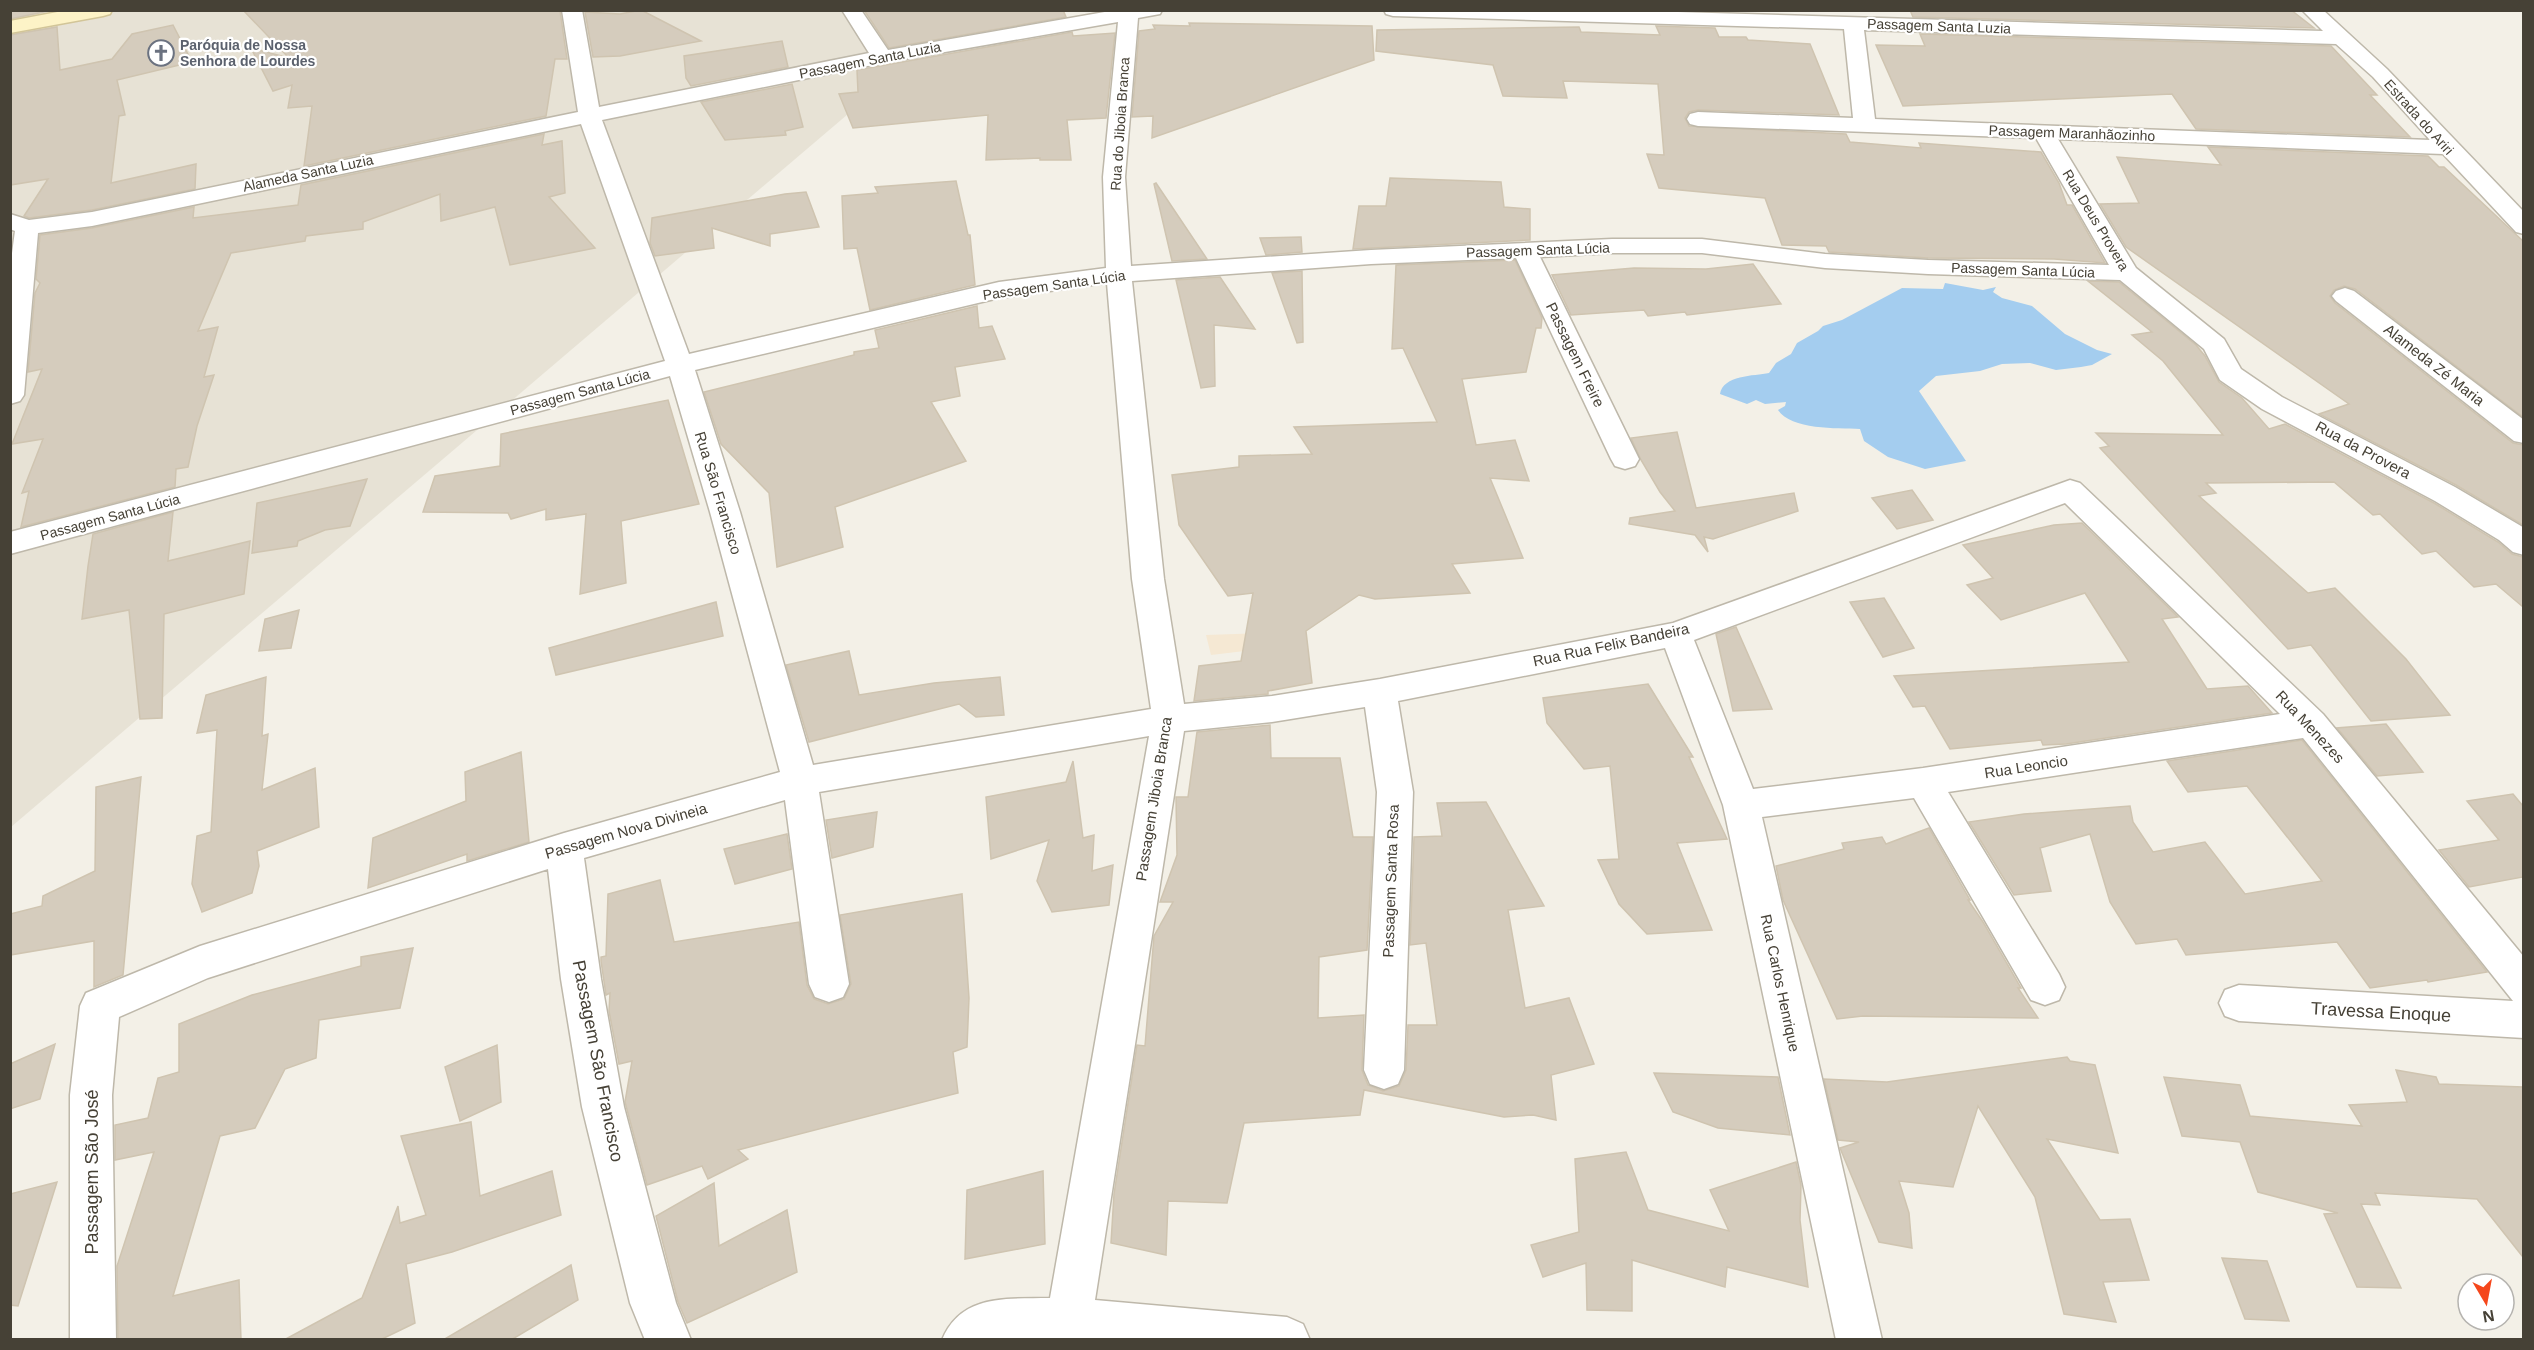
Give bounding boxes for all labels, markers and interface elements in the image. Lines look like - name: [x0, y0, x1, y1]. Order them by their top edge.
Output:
- street label: Passagem Santa Luzia: [1867, 15, 2011, 37]
- place label: Paróquia de Nossa Senhora de Lourdes: [180, 37, 316, 69]
- church icon: Paróquia de Nossa Senhora de Lourdes: [146, 38, 176, 68]
- street label: Passagem Santa Luzia: [798, 38, 942, 82]
- street label: Rua do Jiboia Branca: [1107, 56, 1133, 191]
- street label: Estrada do Ariri: [2381, 76, 2457, 158]
- street label: Passagem Maranhãozinho: [1988, 122, 2156, 144]
- street label: Alameda Santa Luzia: [241, 151, 375, 195]
- street label: Rua Deus Provera: [2059, 167, 2133, 274]
- street label: Passagem Santa Lúcia: [1466, 239, 1610, 261]
- street label: Passagem Santa Lúcia: [1951, 259, 2095, 281]
- street label: Passagem Santa Lúcia: [982, 267, 1127, 303]
- street label: Passagem Freire: [1543, 300, 1608, 410]
- street label: Alameda Zé Maria: [2381, 320, 2488, 409]
- street label: Passagem Santa Lúcia: [508, 366, 652, 418]
- street label: Rua da Provera: [2313, 417, 2414, 482]
- street label: Rua São Francisco: [692, 429, 745, 556]
- street label: Passagem Santa Lúcia: [38, 491, 182, 543]
- street label: Rua Rua Felix Bandeira: [1531, 620, 1691, 669]
- street label: Rua Menezes: [2273, 687, 2348, 766]
- street label: Passagem Jiboia Branca: [1132, 715, 1175, 882]
- street label: Rua Leoncio: [1983, 752, 2069, 781]
- street label: Passagem Nova Divineia: [543, 799, 709, 862]
- street label: Passagem Santa Rosa: [1379, 803, 1402, 958]
- street label: Rua Carlos Henrique: [1758, 913, 1803, 1053]
- street label: Passagem São Francisco: [569, 958, 627, 1164]
- street label: Travessa Enoque: [2310, 998, 2452, 1026]
- street label: Passagem São José: [82, 1089, 102, 1255]
- north arrow: [2456, 1272, 2516, 1332]
- text: N: [2481, 1307, 2496, 1326]

